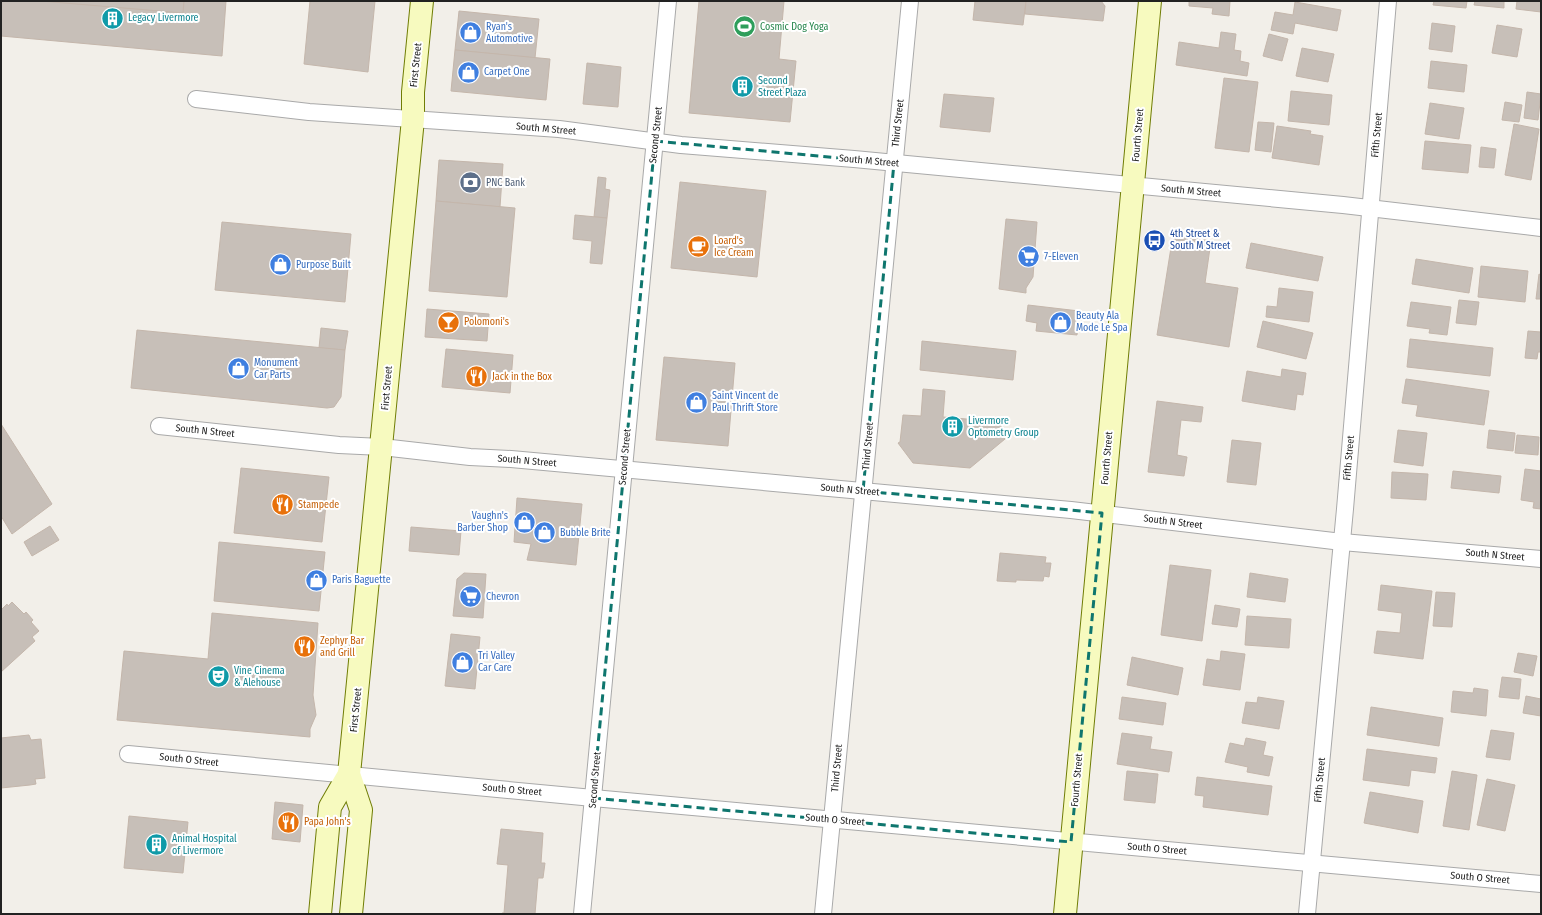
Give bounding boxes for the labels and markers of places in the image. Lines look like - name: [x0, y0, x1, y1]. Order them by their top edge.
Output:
- building icon: Legacy Livermore: [100, 5, 126, 31]
- place label: Legacy Livermore: [128, 12, 199, 24]
- sports icon: Cosmic Dog Yoga: [731, 14, 757, 40]
- shop icon: Ryan's Automotive: [457, 20, 483, 46]
- place label: Ryan's Automotive: [486, 21, 533, 45]
- place label: Cosmic Dog Yoga: [760, 21, 829, 33]
- shop icon: Carpet One: [455, 59, 481, 85]
- place label: Carpet One: [484, 66, 530, 78]
- building icon: Second Street Plaza: [729, 74, 755, 100]
- place label: Second Street Plaza: [758, 75, 806, 99]
- bank icon: PNC Bank: [457, 170, 483, 196]
- place label: PNC Bank: [486, 177, 525, 189]
- bus stop icon: 4th Street & South M Street: [1142, 227, 1168, 253]
- place label: 4th Street & South M Street: [1170, 228, 1231, 252]
- cafe icon: Loard's Ice Cream: [686, 234, 712, 260]
- place label: Loard's Ice Cream: [714, 235, 754, 259]
- supermarket icon: 7-Eleven: [1016, 244, 1042, 270]
- place label: 7-Eleven: [1044, 251, 1078, 263]
- shop icon: Purpose Built: [268, 252, 294, 278]
- place label: Purpose Built: [296, 259, 352, 271]
- bar icon: Polomoni's: [436, 309, 462, 335]
- shop icon: Beauty Ala Mode Le Spa: [1048, 309, 1074, 335]
- place label: Beauty Ala Mode Le Spa: [1076, 310, 1128, 334]
- place label: Polomoni's: [464, 316, 509, 328]
- shop icon: Monument Car Parts: [225, 356, 251, 382]
- place label: Monument Car Parts: [254, 357, 299, 381]
- restaurant icon: Jack in the Box: [464, 364, 490, 390]
- place label: Jack in the Box: [492, 371, 553, 383]
- shop icon: Saint Vincent de Paul Thrift Store: [683, 389, 709, 415]
- place label: Saint Vincent de Paul Thrift Store: [712, 390, 778, 414]
- building icon: Livermore Optometry Group: [939, 414, 965, 440]
- place label: Livermore Optometry Group: [968, 415, 1039, 439]
- restaurant icon: Stampede: [269, 492, 295, 518]
- place label: Stampede: [298, 499, 339, 511]
- shop icon: Vaughn's Barber Shop: [511, 509, 537, 535]
- place label: Vaughn's Barber Shop: [457, 510, 508, 534]
- shop icon: Bubble Brite: [532, 520, 558, 546]
- place label: Bubble Brite: [560, 527, 611, 539]
- shop icon: Paris Baguette: [303, 567, 329, 593]
- place label: Paris Baguette: [332, 574, 391, 586]
- supermarket icon: Chevron: [457, 584, 483, 610]
- place label: Chevron: [486, 591, 519, 603]
- restaurant icon: Zephyr Bar and Grill: [292, 634, 318, 660]
- place label: Zephyr Bar and Grill: [320, 635, 365, 659]
- shop icon: Tri Valley Car Care: [450, 649, 476, 675]
- place label: Tri Valley Car Care: [478, 650, 515, 674]
- theatre icon: Vine Cinema & Alehouse: [205, 664, 231, 690]
- place label: Vine Cinema & Alehouse: [234, 665, 285, 689]
- restaurant icon: Papa John's: [275, 809, 301, 835]
- place label: Papa John's: [304, 816, 351, 828]
- building icon: Animal Hospital of Livermore: [143, 832, 169, 858]
- place label: Animal Hospital of Livermore: [172, 833, 237, 857]

